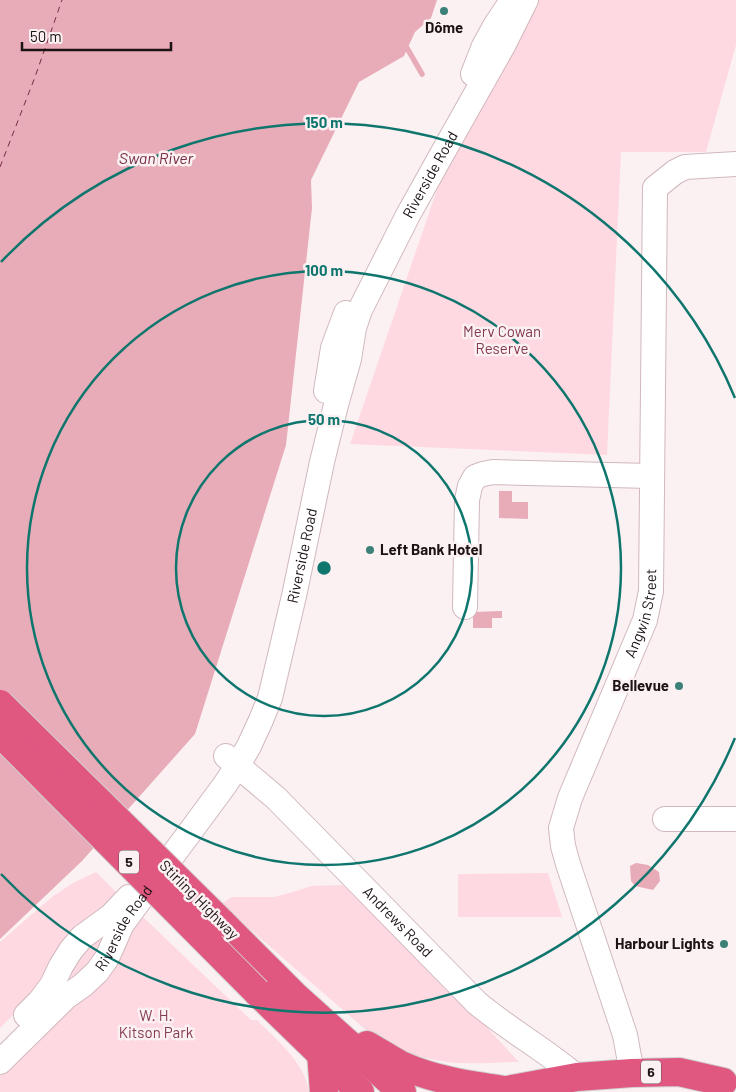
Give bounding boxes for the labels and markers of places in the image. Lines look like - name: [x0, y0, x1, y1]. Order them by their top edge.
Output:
- marker: Dôme: [438, 5, 450, 17]
- place label: Dôme: [425, 18, 463, 36]
- place label: Left Bank Hotel: [380, 540, 482, 558]
- marker: Left Bank Hotel: [364, 544, 376, 556]
- centre of rings: [315, 559, 333, 577]
- place label: Bellevue: [612, 676, 669, 694]
- marker: Bellevue: [673, 680, 685, 692]
- place label: Harbour Lights: [615, 934, 714, 952]
- marker: Harbour Lights: [718, 938, 730, 950]

